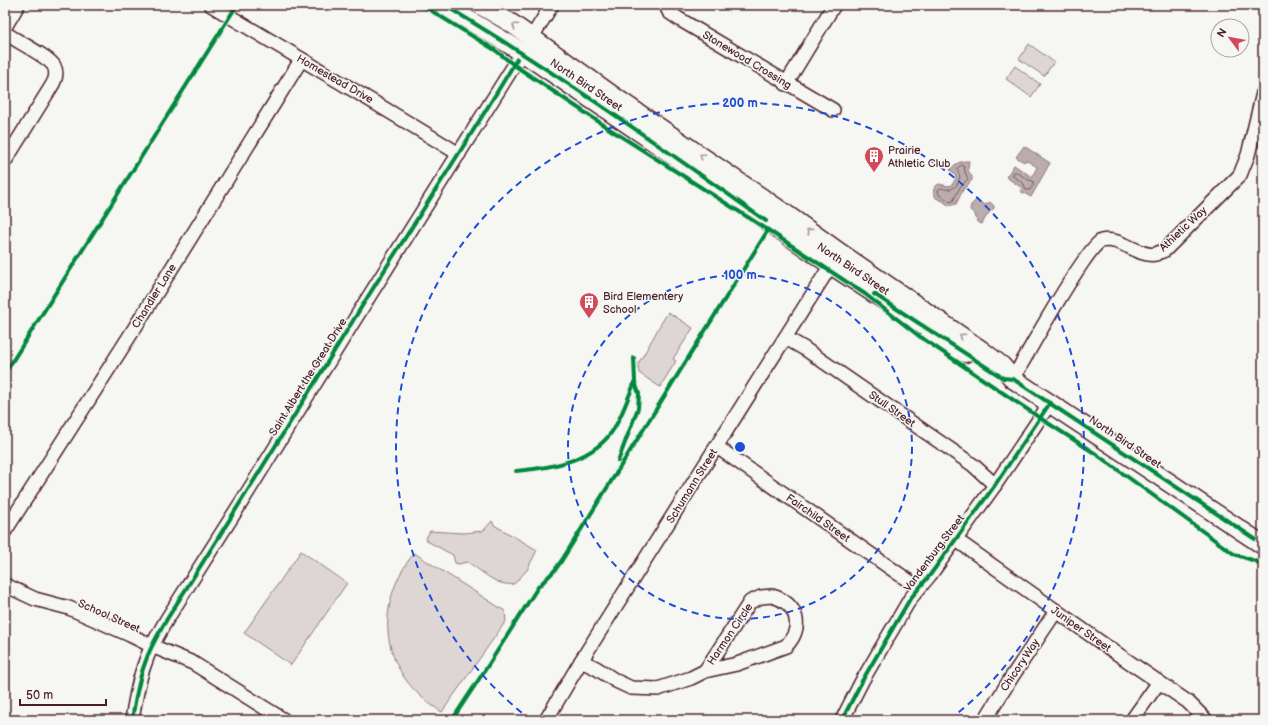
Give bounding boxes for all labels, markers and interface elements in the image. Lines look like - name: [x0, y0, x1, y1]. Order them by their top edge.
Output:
- north arrow: [1210, 18, 1250, 58]
- one-way arrow: [512, 23, 519, 31]
- text: N: [1214, 26, 1230, 40]
- street label: Stonewood Crossing: [700, 28, 794, 92]
- street label: Homestead Drive: [294, 52, 376, 106]
- street label: North Bird Street: [547, 56, 625, 114]
- text: 200 m: [722, 96, 758, 111]
- place label: Prairie Athletic Club: [888, 144, 950, 170]
- building icon: Prairie Athletic Club: [863, 145, 885, 173]
- one-way arrow: [699, 154, 706, 161]
- street label: Athletic Way: [1157, 204, 1209, 254]
- one-way arrow: [806, 228, 813, 235]
- street label: North Bird Street: [814, 240, 892, 298]
- street label: Chandler Lane: [129, 261, 179, 331]
- text: 100 m: [723, 268, 757, 283]
- place label: Bird Elementery School: [603, 290, 683, 316]
- building icon: Bird Elementery School: [578, 291, 600, 319]
- street label: Saint Albert the Great Drive: [266, 315, 350, 438]
- one-way arrow: [959, 334, 966, 341]
- street label: Stull Street: [866, 388, 918, 430]
- street label: North Bird Street: [1086, 413, 1164, 471]
- centre of rings: [733, 440, 747, 454]
- street label: Schumann Street: [664, 446, 720, 526]
- street label: Fairchild Street: [784, 491, 853, 545]
- street label: Vandenburg Street: [901, 512, 967, 594]
- street label: School Street: [76, 597, 143, 636]
- street label: Harmon Circle: [705, 600, 756, 667]
- street label: Juniper Street: [1048, 603, 1114, 655]
- street label: Chicory Way: [998, 636, 1042, 694]
- scale bar: [20, 681, 106, 707]
- text: 50 m: [26, 688, 53, 703]

